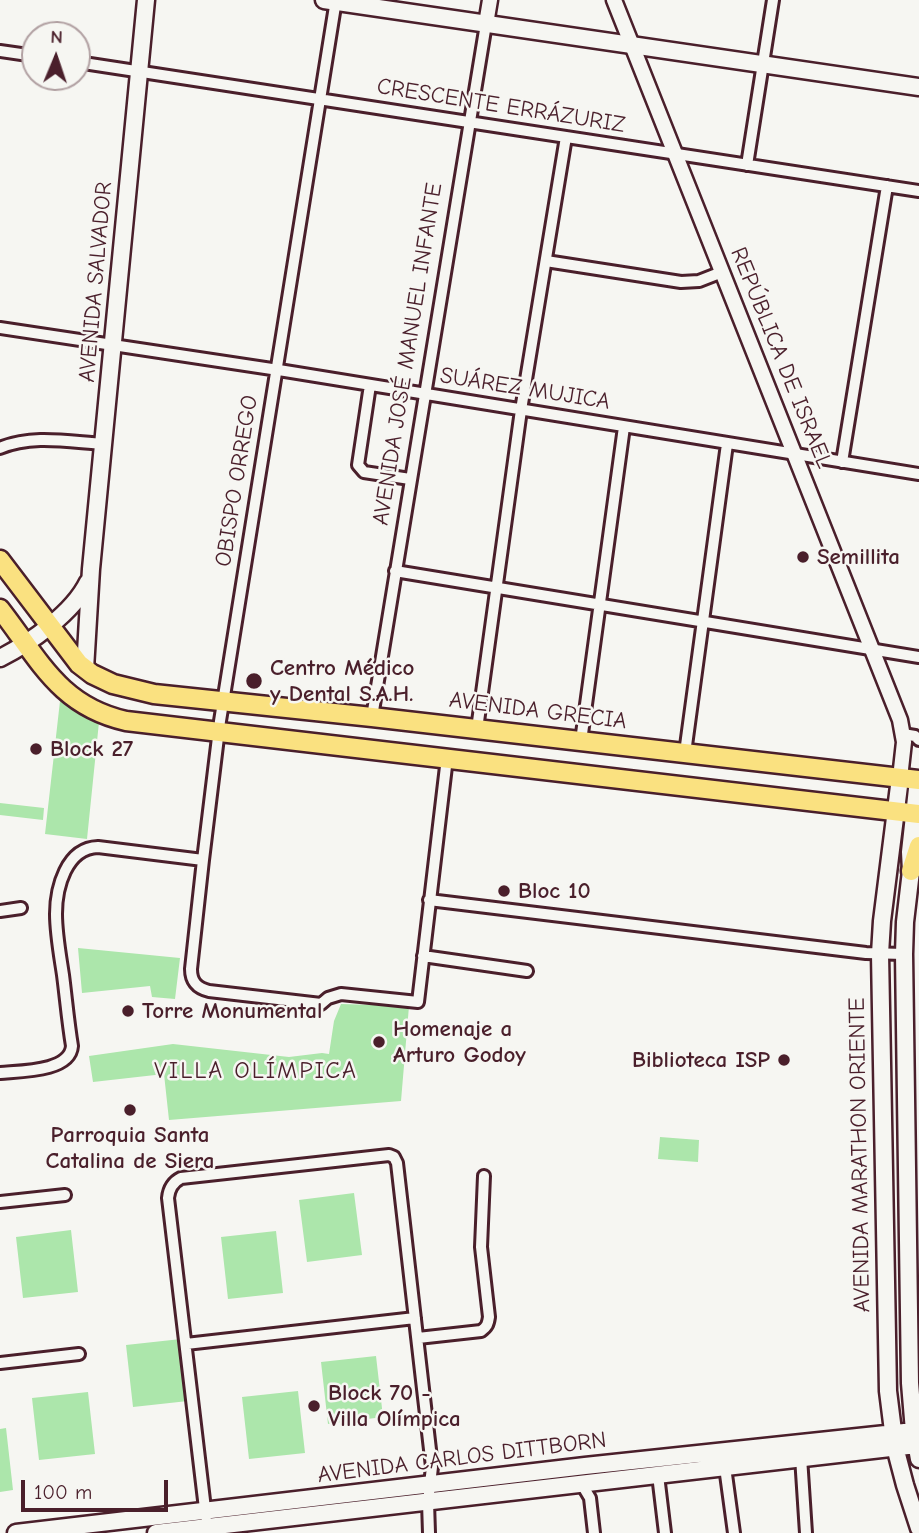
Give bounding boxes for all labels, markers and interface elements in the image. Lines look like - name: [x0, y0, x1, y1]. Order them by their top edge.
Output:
- north arrow: [21, 21, 91, 91]
- text: N: [50, 26, 63, 48]
- street label: CRESCENTE ERRÁZURIZ: [375, 73, 627, 139]
- street label: AVENIDA SALVADOR: [73, 181, 119, 383]
- street label: AVENIDA JOSÉ MANUEL INFANTE: [367, 181, 449, 527]
- street label: REPÚBLICA DE ISRAEL: [724, 244, 838, 472]
- street label: SUÁREZ MUJICA: [438, 362, 612, 416]
- street label: OBISPO ORREGO: [210, 393, 264, 569]
- place label: Semillita: [817, 543, 900, 571]
- marker: Semillita: [795, 549, 811, 565]
- place label: Centro Médico y Dental S.A.H.: [270, 654, 414, 708]
- marker: Centro Médico y Dental S.A.H.: [244, 671, 264, 691]
- street label: AVENIDA GRECIA: [448, 686, 628, 736]
- place label: Block 27: [50, 735, 133, 763]
- marker: Block 27: [28, 741, 44, 757]
- place label: Bloc 10: [518, 877, 591, 905]
- marker: Bloc 10: [496, 883, 512, 899]
- place label: Torre Monumental: [142, 997, 322, 1025]
- street label: AVENIDA MARATHON ORIENTE: [843, 997, 877, 1313]
- marker: Torre Monumental: [120, 1003, 136, 1019]
- place label: Homenaje a Arturo Godoy: [393, 1015, 526, 1069]
- marker: Homenaje a Arturo Godoy: [371, 1034, 387, 1050]
- place label: Biblioteca ISP: [632, 1046, 770, 1074]
- marker: Biblioteca ISP: [776, 1052, 792, 1068]
- district label: VILLA OLÍMPICA: [156, 1057, 356, 1085]
- marker: Parroquia Santa Catalina de Siera: [122, 1102, 138, 1118]
- place label: Parroquia Santa Catalina de Siera: [46, 1121, 214, 1175]
- place label: Block 70 - Villa Olímpica: [328, 1379, 461, 1433]
- marker: Block 70 - Villa Olímpica: [306, 1398, 322, 1414]
- street label: AVENIDA CARLOS DITTBORN: [316, 1427, 608, 1489]
- scale bar: [24, 1466, 172, 1510]
- text: 100 m: [34, 1480, 92, 1504]

